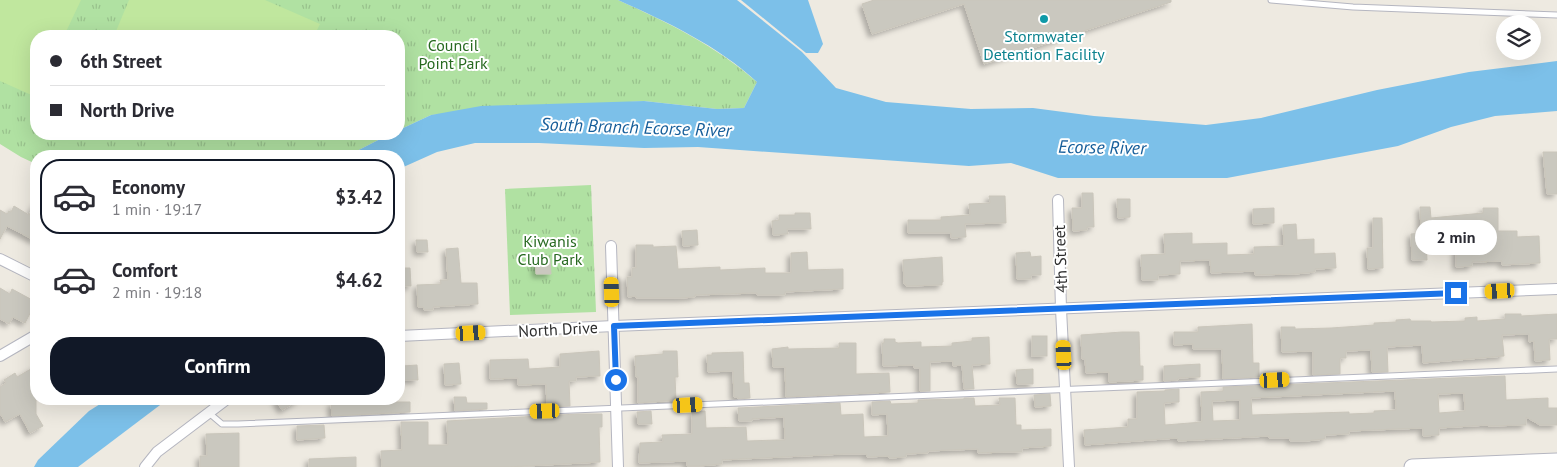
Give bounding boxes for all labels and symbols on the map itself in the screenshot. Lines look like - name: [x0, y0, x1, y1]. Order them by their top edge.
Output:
- marker: Stormwater Detention Facility: [1038, 13, 1050, 25]
- place label: Stormwater Detention Facility: [983, 26, 1105, 64]
- park label: Council Point Park: [418, 35, 488, 73]
- water label: South Branch Ecorse River: [540, 112, 733, 142]
- water label: Ecorse River: [1058, 135, 1147, 159]
- callout: 2 min: [1415, 220, 1497, 256]
- street label: 4th Street: [1049, 224, 1071, 293]
- park label: Kiwanis Club Park: [518, 231, 583, 269]
- car: [603, 277, 620, 307]
- route end: [1445, 282, 1467, 304]
- car: [1484, 283, 1515, 299]
- street label: North Drive: [518, 317, 598, 341]
- car: [455, 325, 486, 341]
- car: [1055, 340, 1072, 370]
- route start: [605, 369, 627, 391]
- car: [1259, 372, 1290, 388]
- car: [672, 397, 703, 413]
- car: [529, 403, 560, 419]

